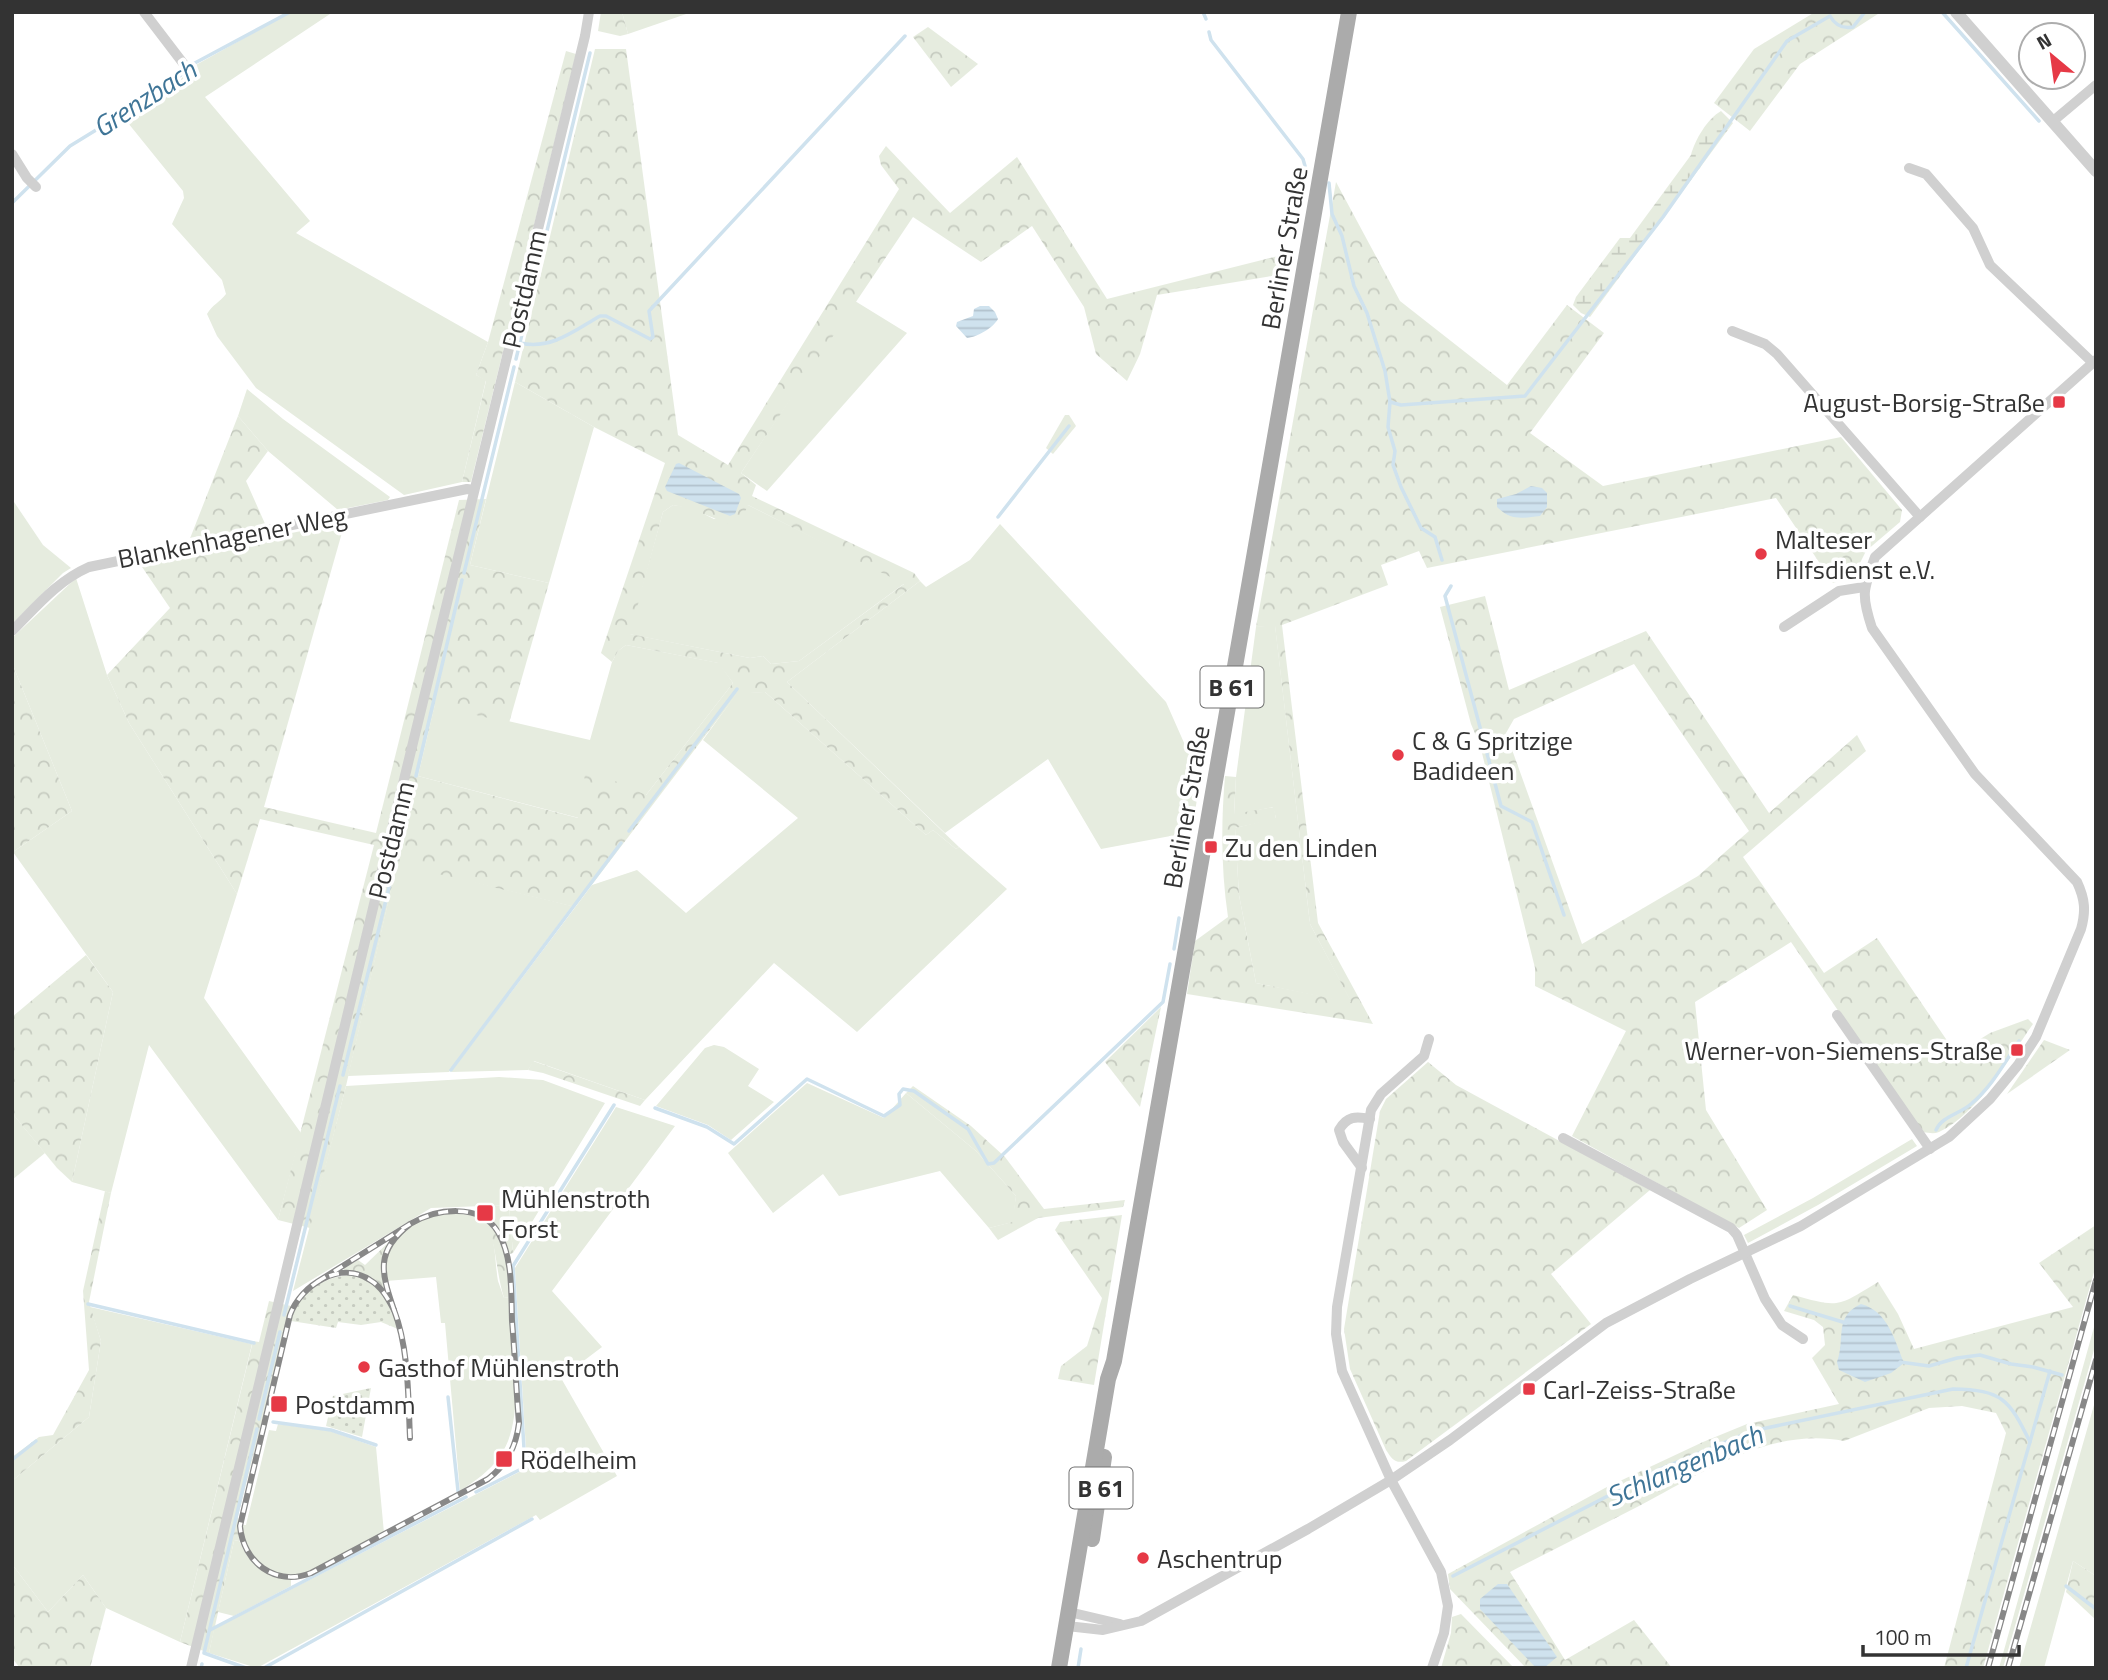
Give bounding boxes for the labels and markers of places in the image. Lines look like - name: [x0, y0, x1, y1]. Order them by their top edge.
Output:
- place label: August-Borsig-Straße: [1803, 383, 2045, 422]
- marker: August-Borsig-Straße: [2051, 394, 2067, 410]
- place label: Malteser Hilfsdienst e.V.: [1775, 520, 1935, 589]
- marker: Malteser Hilfsdienst e.V.: [1753, 546, 1769, 562]
- place label: C & G Spritzige Badideen: [1412, 721, 1573, 790]
- marker: C & G Spritzige Badideen: [1390, 747, 1406, 763]
- place label: Zu den Linden: [1225, 828, 1378, 867]
- marker: Zu den Linden: [1203, 839, 1219, 855]
- place label: Werner-von-Siemens-Straße: [1684, 1031, 2003, 1070]
- marker: Werner-von-Siemens-Straße: [2009, 1042, 2025, 1058]
- place label: Mühlenstroth Forst: [501, 1179, 650, 1248]
- marker: Mühlenstroth Forst: [475, 1203, 495, 1223]
- place label: Gasthof Mühlenstroth: [378, 1348, 620, 1387]
- marker: Gasthof Mühlenstroth: [356, 1359, 372, 1375]
- place label: Carl-Zeiss-Straße: [1543, 1370, 1736, 1409]
- marker: Carl-Zeiss-Straße: [1521, 1381, 1537, 1397]
- place label: Postdamm: [295, 1385, 416, 1424]
- marker: Postdamm: [269, 1394, 289, 1414]
- place label: Rödelheim: [520, 1440, 637, 1479]
- marker: Rödelheim: [494, 1449, 514, 1469]
- place label: Aschentrup: [1157, 1539, 1283, 1578]
- marker: Aschentrup: [1135, 1550, 1151, 1566]

